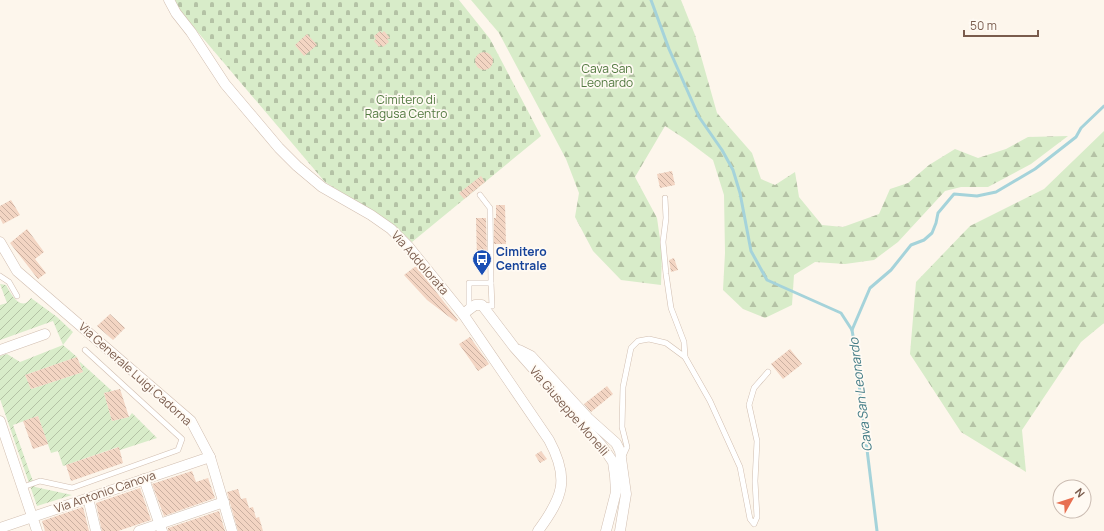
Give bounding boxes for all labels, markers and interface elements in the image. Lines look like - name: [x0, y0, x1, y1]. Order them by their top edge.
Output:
- scale bar: [964, 12, 1038, 38]
- text: 50 m: [970, 17, 997, 34]
- park label: Cava San Leonardo: [581, 60, 633, 91]
- park label: Cimitero di Ragusa Centro: [365, 91, 447, 122]
- street label: Via Addolorata: [388, 227, 453, 298]
- place label: Cimitero Centrale: [496, 243, 547, 274]
- bus stop icon: Cimitero Centrale: [471, 248, 493, 276]
- street label: Via Generale Luigi Cadorna: [75, 318, 196, 429]
- water label: Cava San Leonardo: [844, 336, 876, 453]
- street label: Via Giuseppe Monelli: [526, 362, 613, 459]
- street label: Via Antonio Canova: [52, 466, 158, 517]
- north arrow: [1052, 479, 1092, 519]
- text: N: [1072, 485, 1089, 500]

